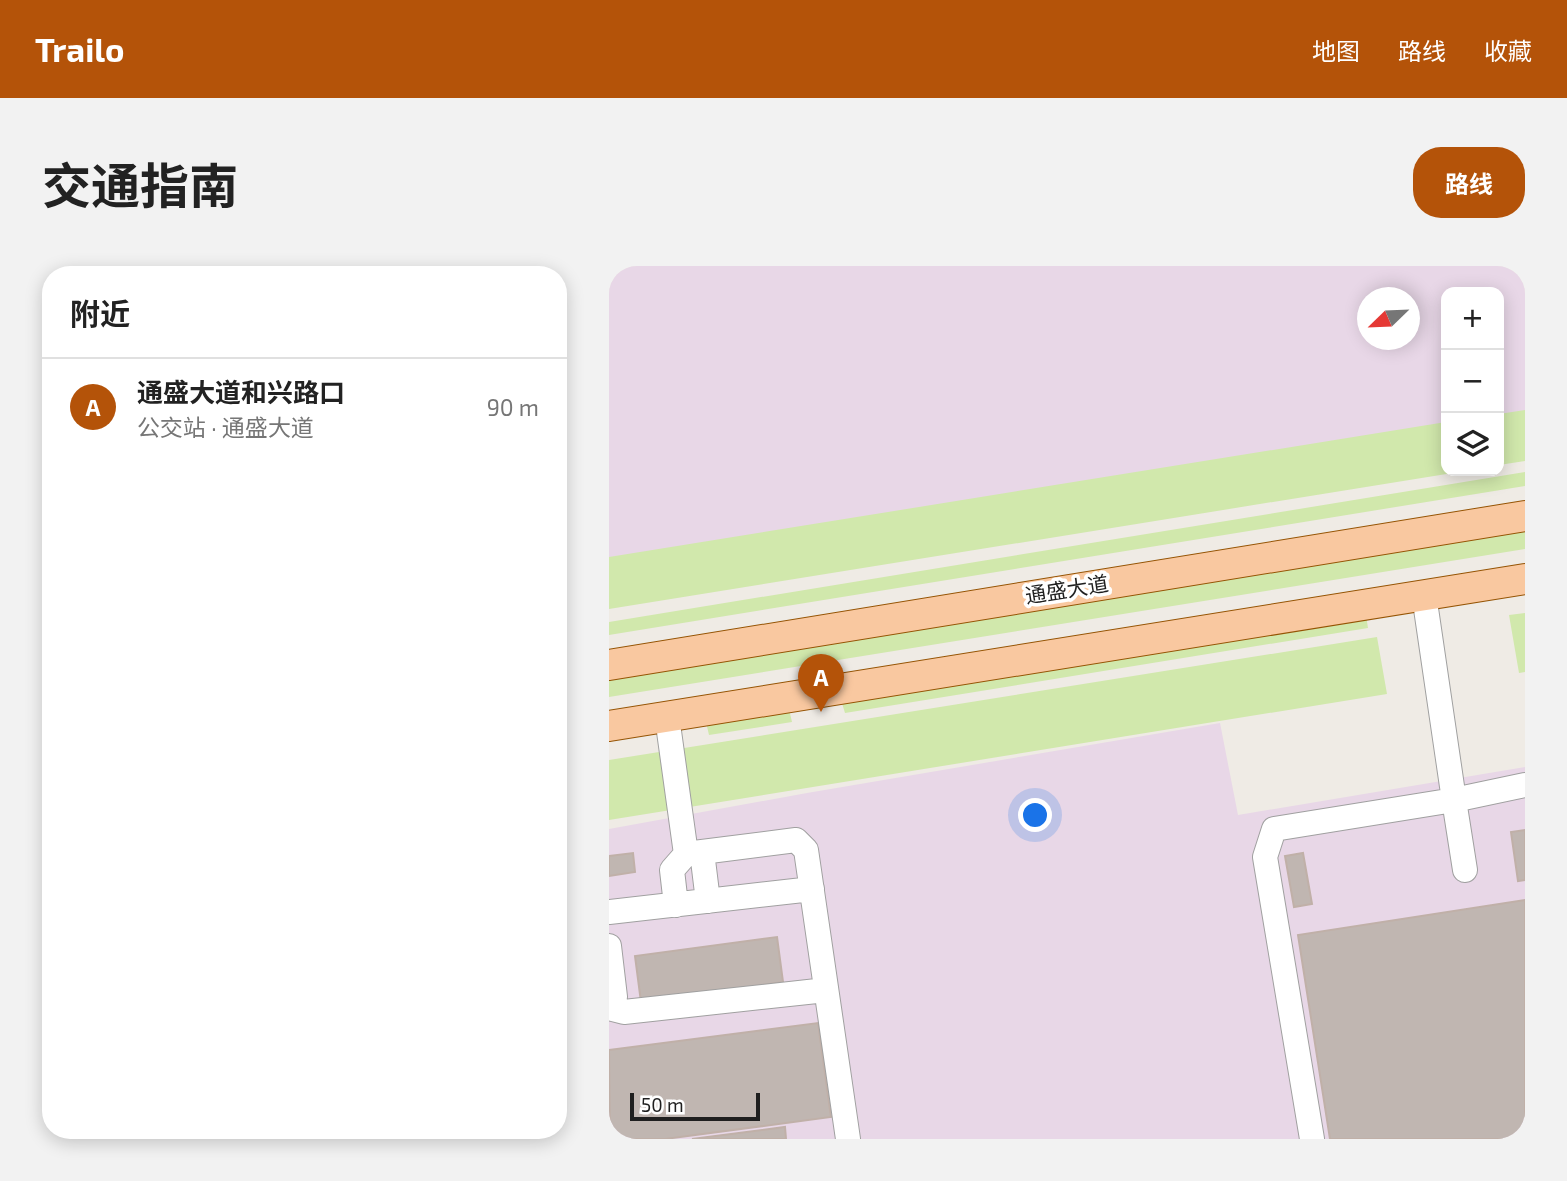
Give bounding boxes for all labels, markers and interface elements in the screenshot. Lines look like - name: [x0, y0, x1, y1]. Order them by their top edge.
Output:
- text: Trailo: [35, 29, 125, 69]
- text: 地图: [1312, 36, 1360, 65]
- text: 路线: [1398, 36, 1446, 65]
- text: 收藏: [1484, 36, 1532, 65]
- button: 路线: [1413, 147, 1525, 218]
- text: 交通指南: [42, 155, 238, 214]
- north arrow: [1357, 287, 1420, 350]
- map controls: [1441, 287, 1504, 476]
- button: +: [1441, 287, 1504, 350]
- text: 附近: [70, 295, 130, 331]
- button: −: [1441, 350, 1504, 413]
- text: 通盛大道和兴路口: [137, 376, 345, 407]
- text: A: [85, 393, 101, 421]
- text: 90 m: [487, 393, 539, 421]
- text: 公交站 · 通盛大道: [137, 413, 314, 441]
- button: layers: [1441, 413, 1504, 476]
- street label: 通盛大道: [1023, 570, 1110, 607]
- pin: A: [798, 654, 844, 712]
- your location: [1018, 798, 1052, 832]
- scale bar: [630, 1090, 759, 1122]
- text: 50 m: [641, 1093, 684, 1116]

